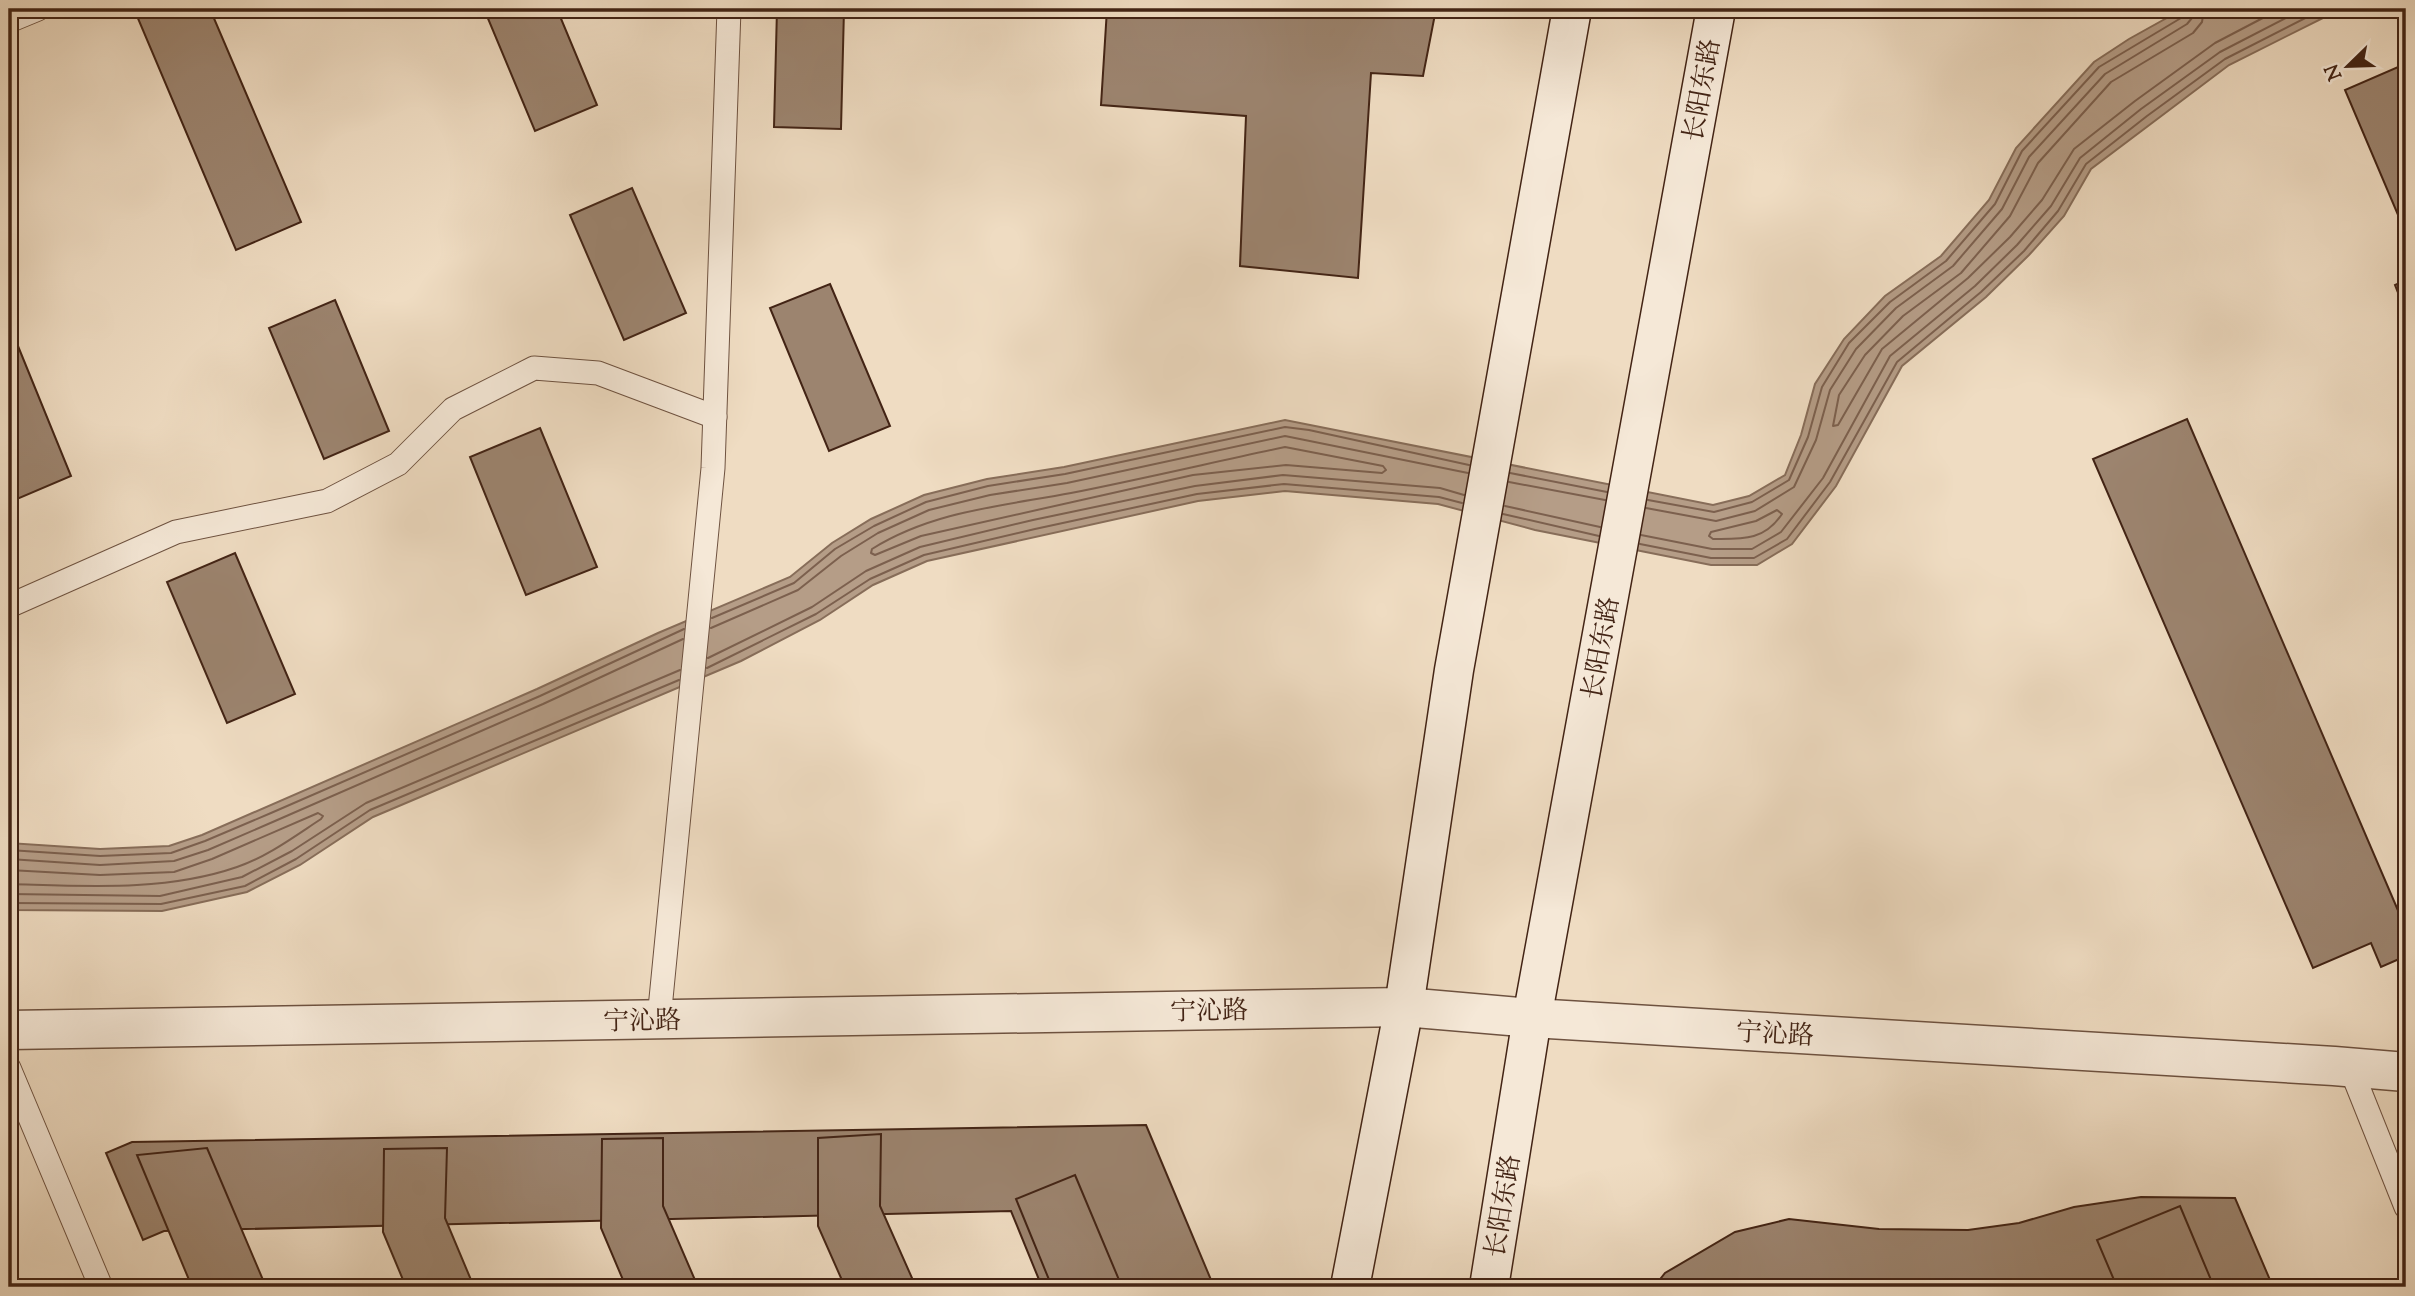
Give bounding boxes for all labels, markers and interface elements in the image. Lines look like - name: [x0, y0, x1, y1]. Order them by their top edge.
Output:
- north arrow: [2314, 32, 2384, 102]
- street label: 长阳东路: [1676, 36, 1731, 145]
- text: N: [2319, 59, 2350, 84]
- street label: 长阳东路: [1575, 594, 1630, 703]
- street label: 宁沁路: [1170, 993, 1248, 1032]
- street label: 宁沁路: [603, 1003, 681, 1042]
- street label: 宁沁路: [1735, 1015, 1815, 1056]
- street label: 长阳东路: [1478, 1152, 1531, 1261]

